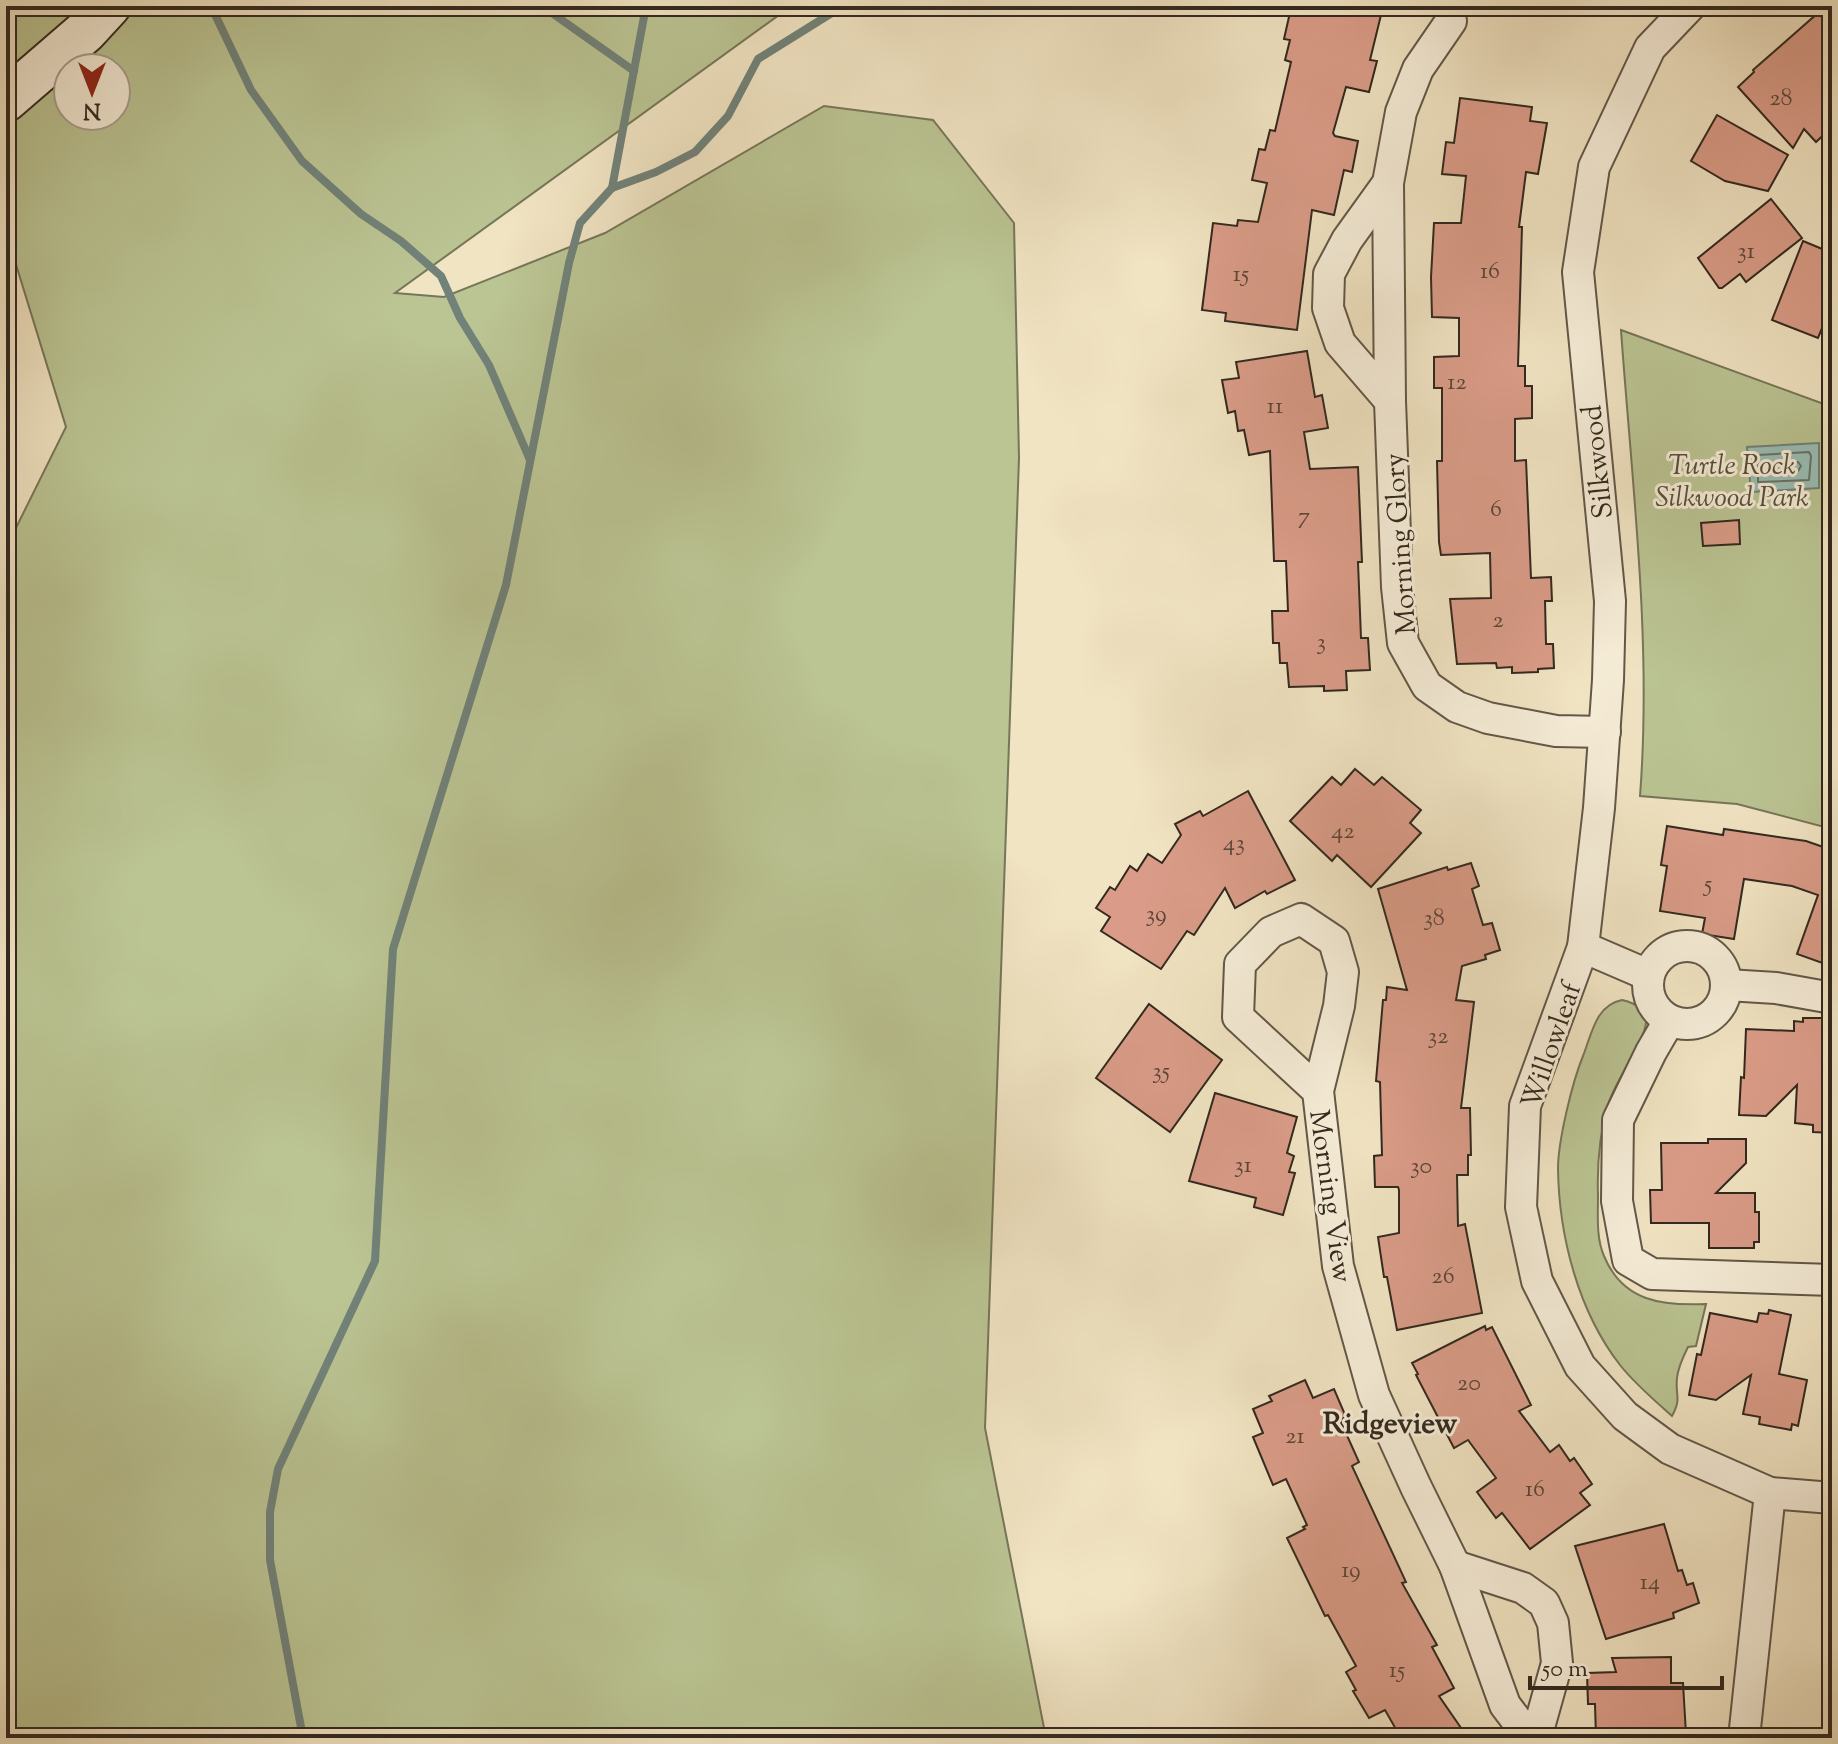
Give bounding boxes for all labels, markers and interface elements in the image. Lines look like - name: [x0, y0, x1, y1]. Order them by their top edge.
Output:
- north arrow: [52, 52, 132, 132]
- house number: 28: [1769, 82, 1793, 116]
- text: N: [83, 93, 101, 125]
- house number: 31: [1737, 235, 1755, 269]
- house number: 16: [1480, 255, 1500, 289]
- house number: 15: [1233, 258, 1249, 292]
- house number: 12: [1447, 366, 1467, 400]
- house number: 11: [1267, 390, 1283, 424]
- street label: Silkwood: [1573, 403, 1625, 520]
- park label: Turtle Rock Silkwood Park: [1655, 447, 1809, 519]
- street label: Morning Glory: [1376, 452, 1428, 636]
- house number: 6: [1490, 493, 1502, 527]
- house number: 7: [1298, 500, 1310, 534]
- house number: 2: [1492, 604, 1504, 638]
- house number: 3: [1316, 626, 1326, 660]
- house number: 42: [1331, 815, 1355, 849]
- house number: 43: [1223, 827, 1245, 861]
- house number: 5: [1702, 868, 1712, 902]
- house number: 39: [1145, 898, 1167, 932]
- house number: 38: [1423, 902, 1445, 936]
- street label: Willowleaf: [1513, 976, 1594, 1115]
- house number: 32: [1428, 1020, 1448, 1054]
- house number: 35: [1152, 1055, 1170, 1089]
- street label: Morning View: [1297, 1108, 1361, 1285]
- house number: 31: [1234, 1149, 1252, 1183]
- house number: 30: [1410, 1150, 1432, 1184]
- house number: 26: [1431, 1260, 1455, 1294]
- house number: 20: [1457, 1367, 1481, 1401]
- district label: Ridgeview: [1323, 1404, 1458, 1447]
- house number: 21: [1285, 1420, 1305, 1454]
- house number: 16: [1525, 1473, 1545, 1507]
- house number: 19: [1341, 1554, 1361, 1588]
- house number: 14: [1640, 1566, 1660, 1600]
- scale bar: [1530, 1640, 1722, 1690]
- text: 50 m: [1540, 1653, 1588, 1687]
- house number: 15: [1389, 1654, 1405, 1688]

